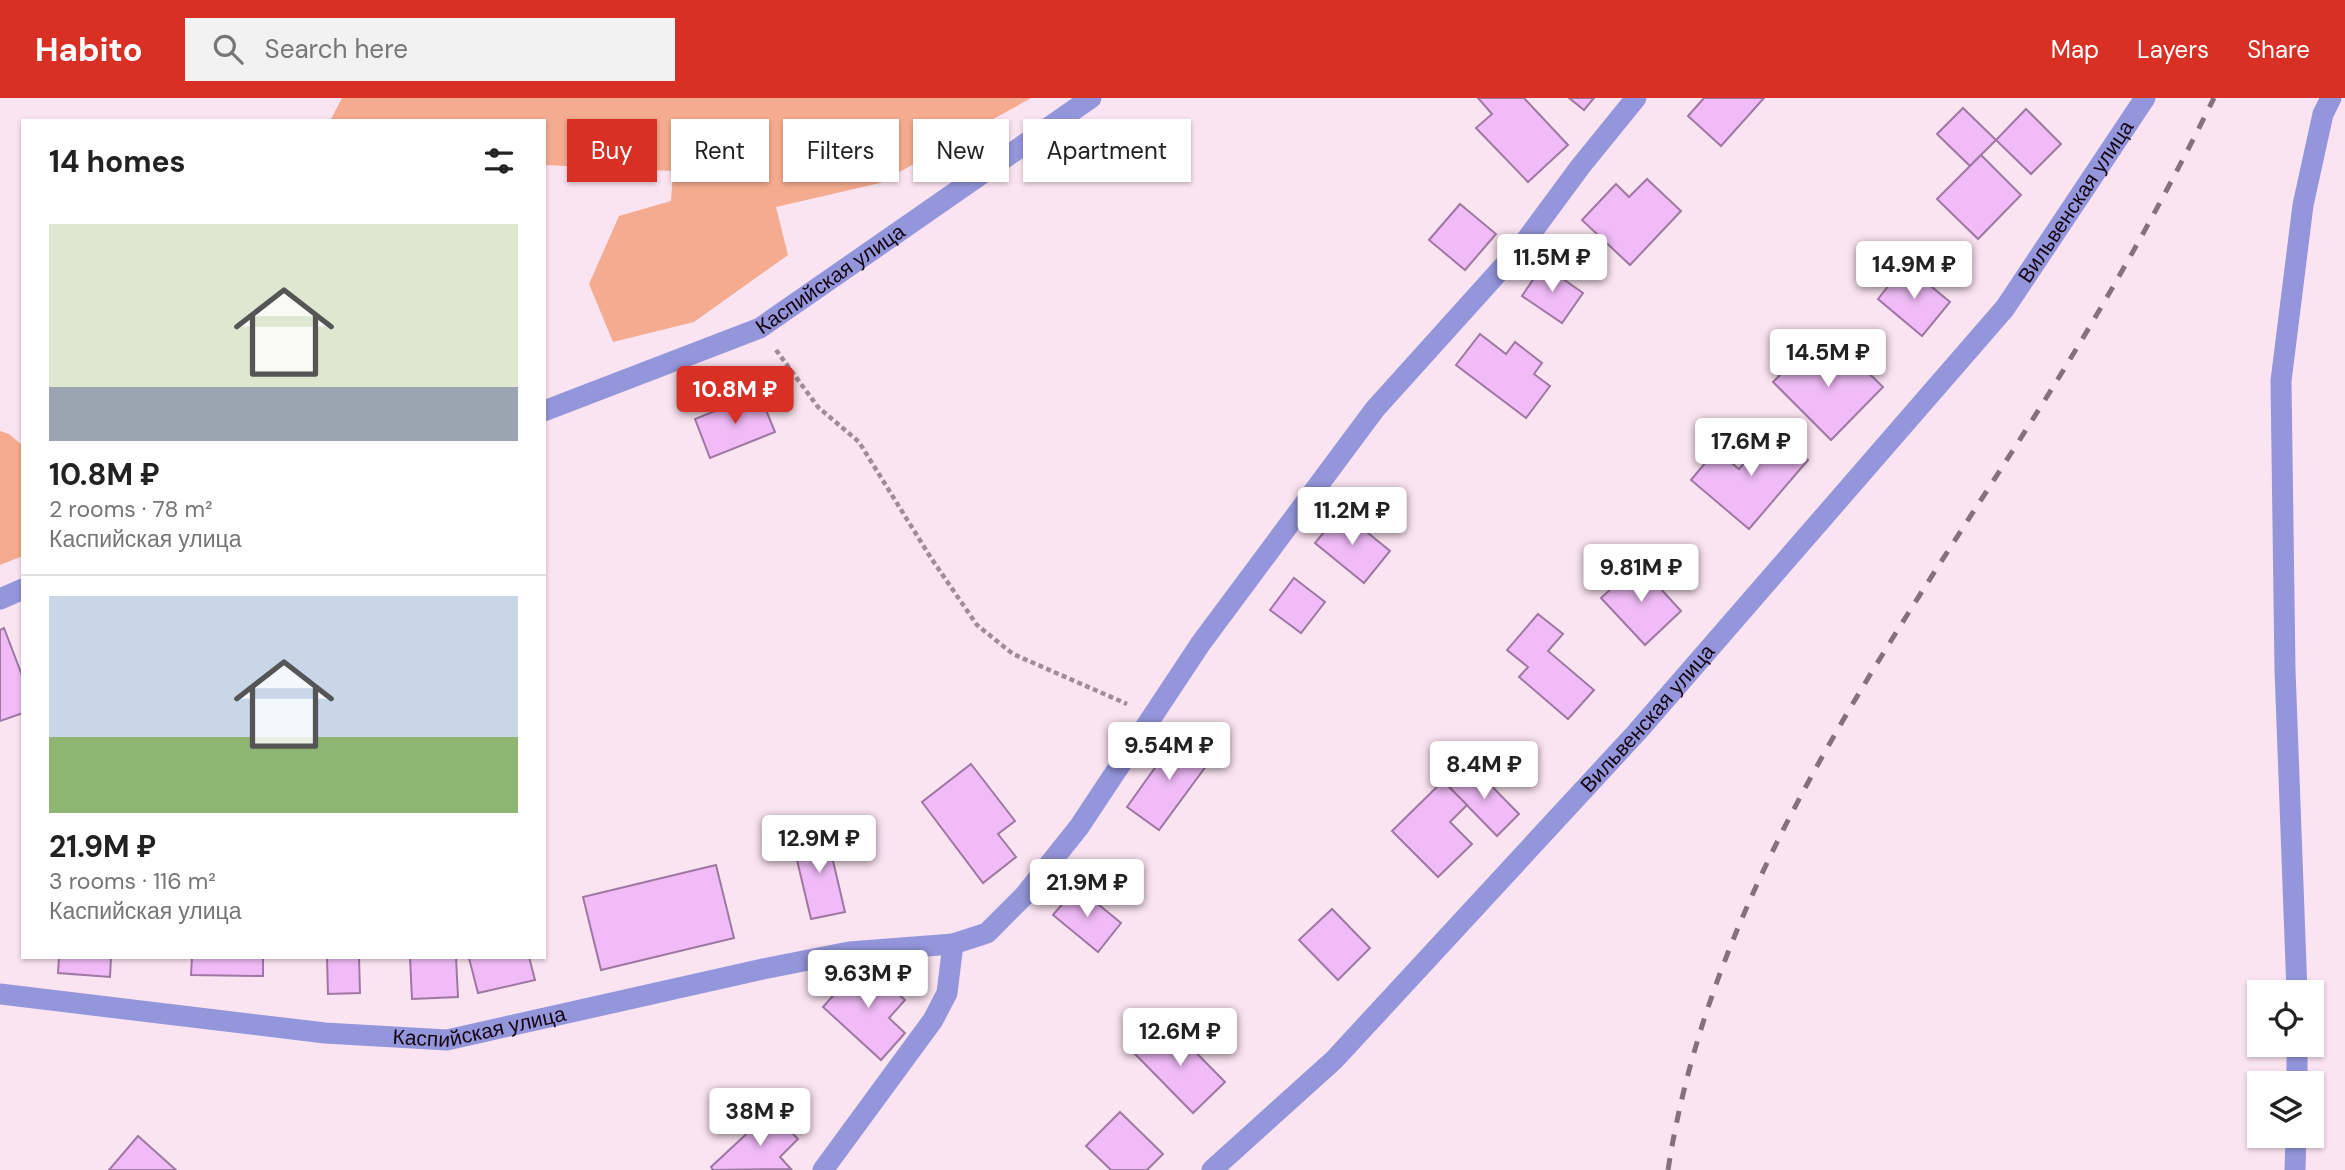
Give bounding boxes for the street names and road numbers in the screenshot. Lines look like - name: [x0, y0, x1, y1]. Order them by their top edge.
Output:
- street label: Вильвенская улица: [2012, 115, 2140, 288]
- street label: Каспийская улица: [750, 217, 911, 341]
- street label: Вильвенская улица: [1574, 638, 1721, 799]
- street label: Каспийская улица: [392, 1000, 569, 1054]

